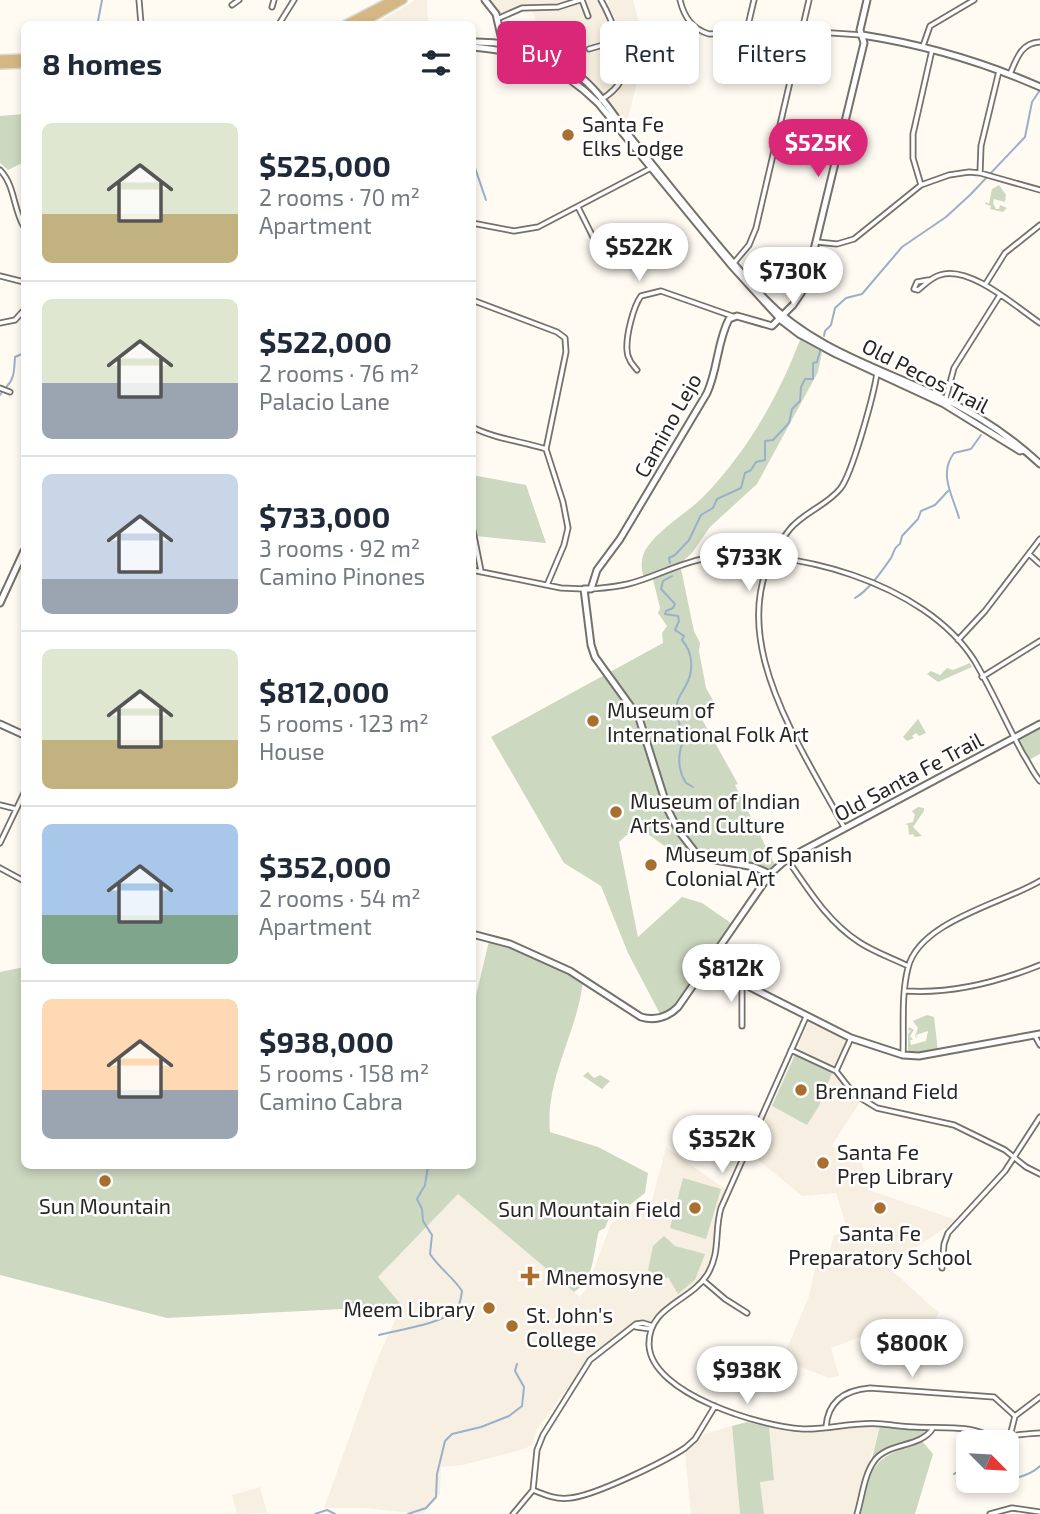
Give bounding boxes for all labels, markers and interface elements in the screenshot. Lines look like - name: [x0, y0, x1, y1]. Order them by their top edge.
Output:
- chip: Buy: [497, 21, 586, 84]
- chip: Rent: [600, 21, 699, 84]
- chip: Filters: [713, 21, 831, 84]
- icon: filters: [417, 44, 455, 82]
- text: 8 homes: [42, 45, 162, 81]
- place label: Santa Fe Elks Lodge: [582, 111, 684, 160]
- pin: $525K: [769, 120, 867, 179]
- marker: Santa Fe Elks Lodge: [560, 127, 576, 143]
- text: $525K: [785, 128, 851, 156]
- text: $525,000: [259, 147, 391, 183]
- icon: home: [98, 151, 182, 235]
- text: 2 rooms · 70 m²: [259, 183, 420, 211]
- text: Apartment: [259, 211, 372, 239]
- pin: $522K: [590, 224, 688, 283]
- text: $522K: [605, 232, 673, 260]
- pin: $730K: [744, 247, 842, 307]
- text: $730K: [759, 256, 827, 284]
- text: $522,000: [259, 323, 392, 359]
- icon: home: [98, 327, 182, 411]
- street label: Old Pecos Trail: [858, 332, 994, 418]
- text: 2 rooms · 76 m²: [259, 359, 419, 387]
- street label: Camino Lejo: [628, 369, 707, 482]
- text: Palacio Lane: [259, 387, 390, 415]
- text: $733,000: [259, 498, 390, 534]
- icon: home: [98, 502, 182, 586]
- text: 3 rooms · 92 m²: [259, 534, 420, 562]
- pin: $733K: [700, 534, 798, 593]
- text: $733K: [716, 542, 782, 570]
- text: Camino Pinones: [259, 562, 425, 590]
- text: $812,000: [259, 673, 390, 709]
- icon: home: [98, 677, 182, 761]
- place label: Museum of International Folk Art: [607, 697, 809, 746]
- text: 5 rooms · 123 m²: [259, 709, 429, 737]
- marker: Museum of International Folk Art: [585, 713, 601, 729]
- street label: Old Santa Fe Trail: [829, 726, 987, 826]
- text: House: [259, 737, 325, 765]
- place label: Museum of Indian Arts and Culture: [630, 788, 800, 837]
- marker: Museum of Indian Arts and Culture: [608, 804, 624, 820]
- place label: Museum of Spanish Colonial Art: [665, 841, 852, 890]
- text: $352,000: [259, 848, 391, 884]
- icon: home: [98, 852, 182, 936]
- marker: Museum of Spanish Colonial Art: [643, 857, 659, 873]
- text: 2 rooms · 54 m²: [259, 884, 421, 912]
- text: Apartment: [259, 912, 372, 940]
- pin: $812K: [682, 944, 780, 1004]
- text: $812K: [698, 953, 764, 981]
- text: $938,000: [259, 1023, 394, 1059]
- icon: home: [98, 1027, 182, 1111]
- text: 5 rooms · 158 m²: [259, 1059, 429, 1087]
- place label: Brennand Field: [815, 1078, 958, 1103]
- marker: Brennand Field: [793, 1082, 809, 1098]
- text: Camino Cabra: [259, 1087, 403, 1115]
- pin: $352K: [673, 1116, 771, 1175]
- text: $352K: [688, 1124, 756, 1152]
- place label: Santa Fe Prep Library: [837, 1139, 953, 1188]
- marker: Santa Fe Prep Library: [815, 1155, 831, 1171]
- marker: Sun Mountain: [97, 1173, 113, 1189]
- place label: Sun Mountain: [39, 1193, 171, 1218]
- place label: Sun Mountain Field: [498, 1196, 681, 1221]
- marker: Sun Mountain Field: [687, 1200, 703, 1216]
- marker: Santa Fe Preparatory School: [872, 1200, 888, 1216]
- place label: Santa Fe Preparatory School: [788, 1220, 973, 1269]
- place label: Mnemosyne: [546, 1264, 663, 1289]
- marker: Mnemosyne: [520, 1266, 540, 1286]
- place label: Meem Library: [343, 1296, 475, 1321]
- marker: Meem Library: [481, 1300, 497, 1316]
- place label: St. John's College: [526, 1302, 613, 1351]
- marker: St. John's College: [504, 1318, 520, 1334]
- pin: $800K: [863, 1320, 961, 1379]
- text: $800K: [876, 1328, 948, 1356]
- pin: $938K: [698, 1346, 796, 1406]
- text: $938K: [713, 1355, 781, 1383]
- north arrow: [956, 1430, 1018, 1493]
- map controls: [956, 1430, 1019, 1493]

